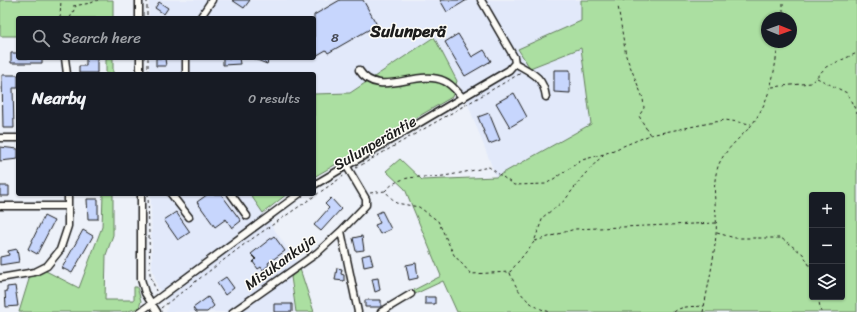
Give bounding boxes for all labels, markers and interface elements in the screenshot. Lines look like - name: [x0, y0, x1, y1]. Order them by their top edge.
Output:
- north arrow: [761, 12, 797, 48]
- search box: [16, 16, 316, 60]
- district label: Sulunperä: [369, 16, 447, 46]
- text: Search here: [62, 25, 141, 51]
- house number: 8: [331, 26, 339, 49]
- icon: search: [30, 27, 52, 49]
- text: Nearby: [32, 83, 86, 113]
- text: 0 results: [248, 87, 300, 110]
- street label: Sulunperäntie: [328, 108, 422, 177]
- map controls: [809, 192, 845, 300]
- button: +: [809, 192, 845, 228]
- street label: Misukankuja: [239, 227, 322, 297]
- button: −: [809, 228, 845, 264]
- button: layers: [809, 264, 845, 300]

